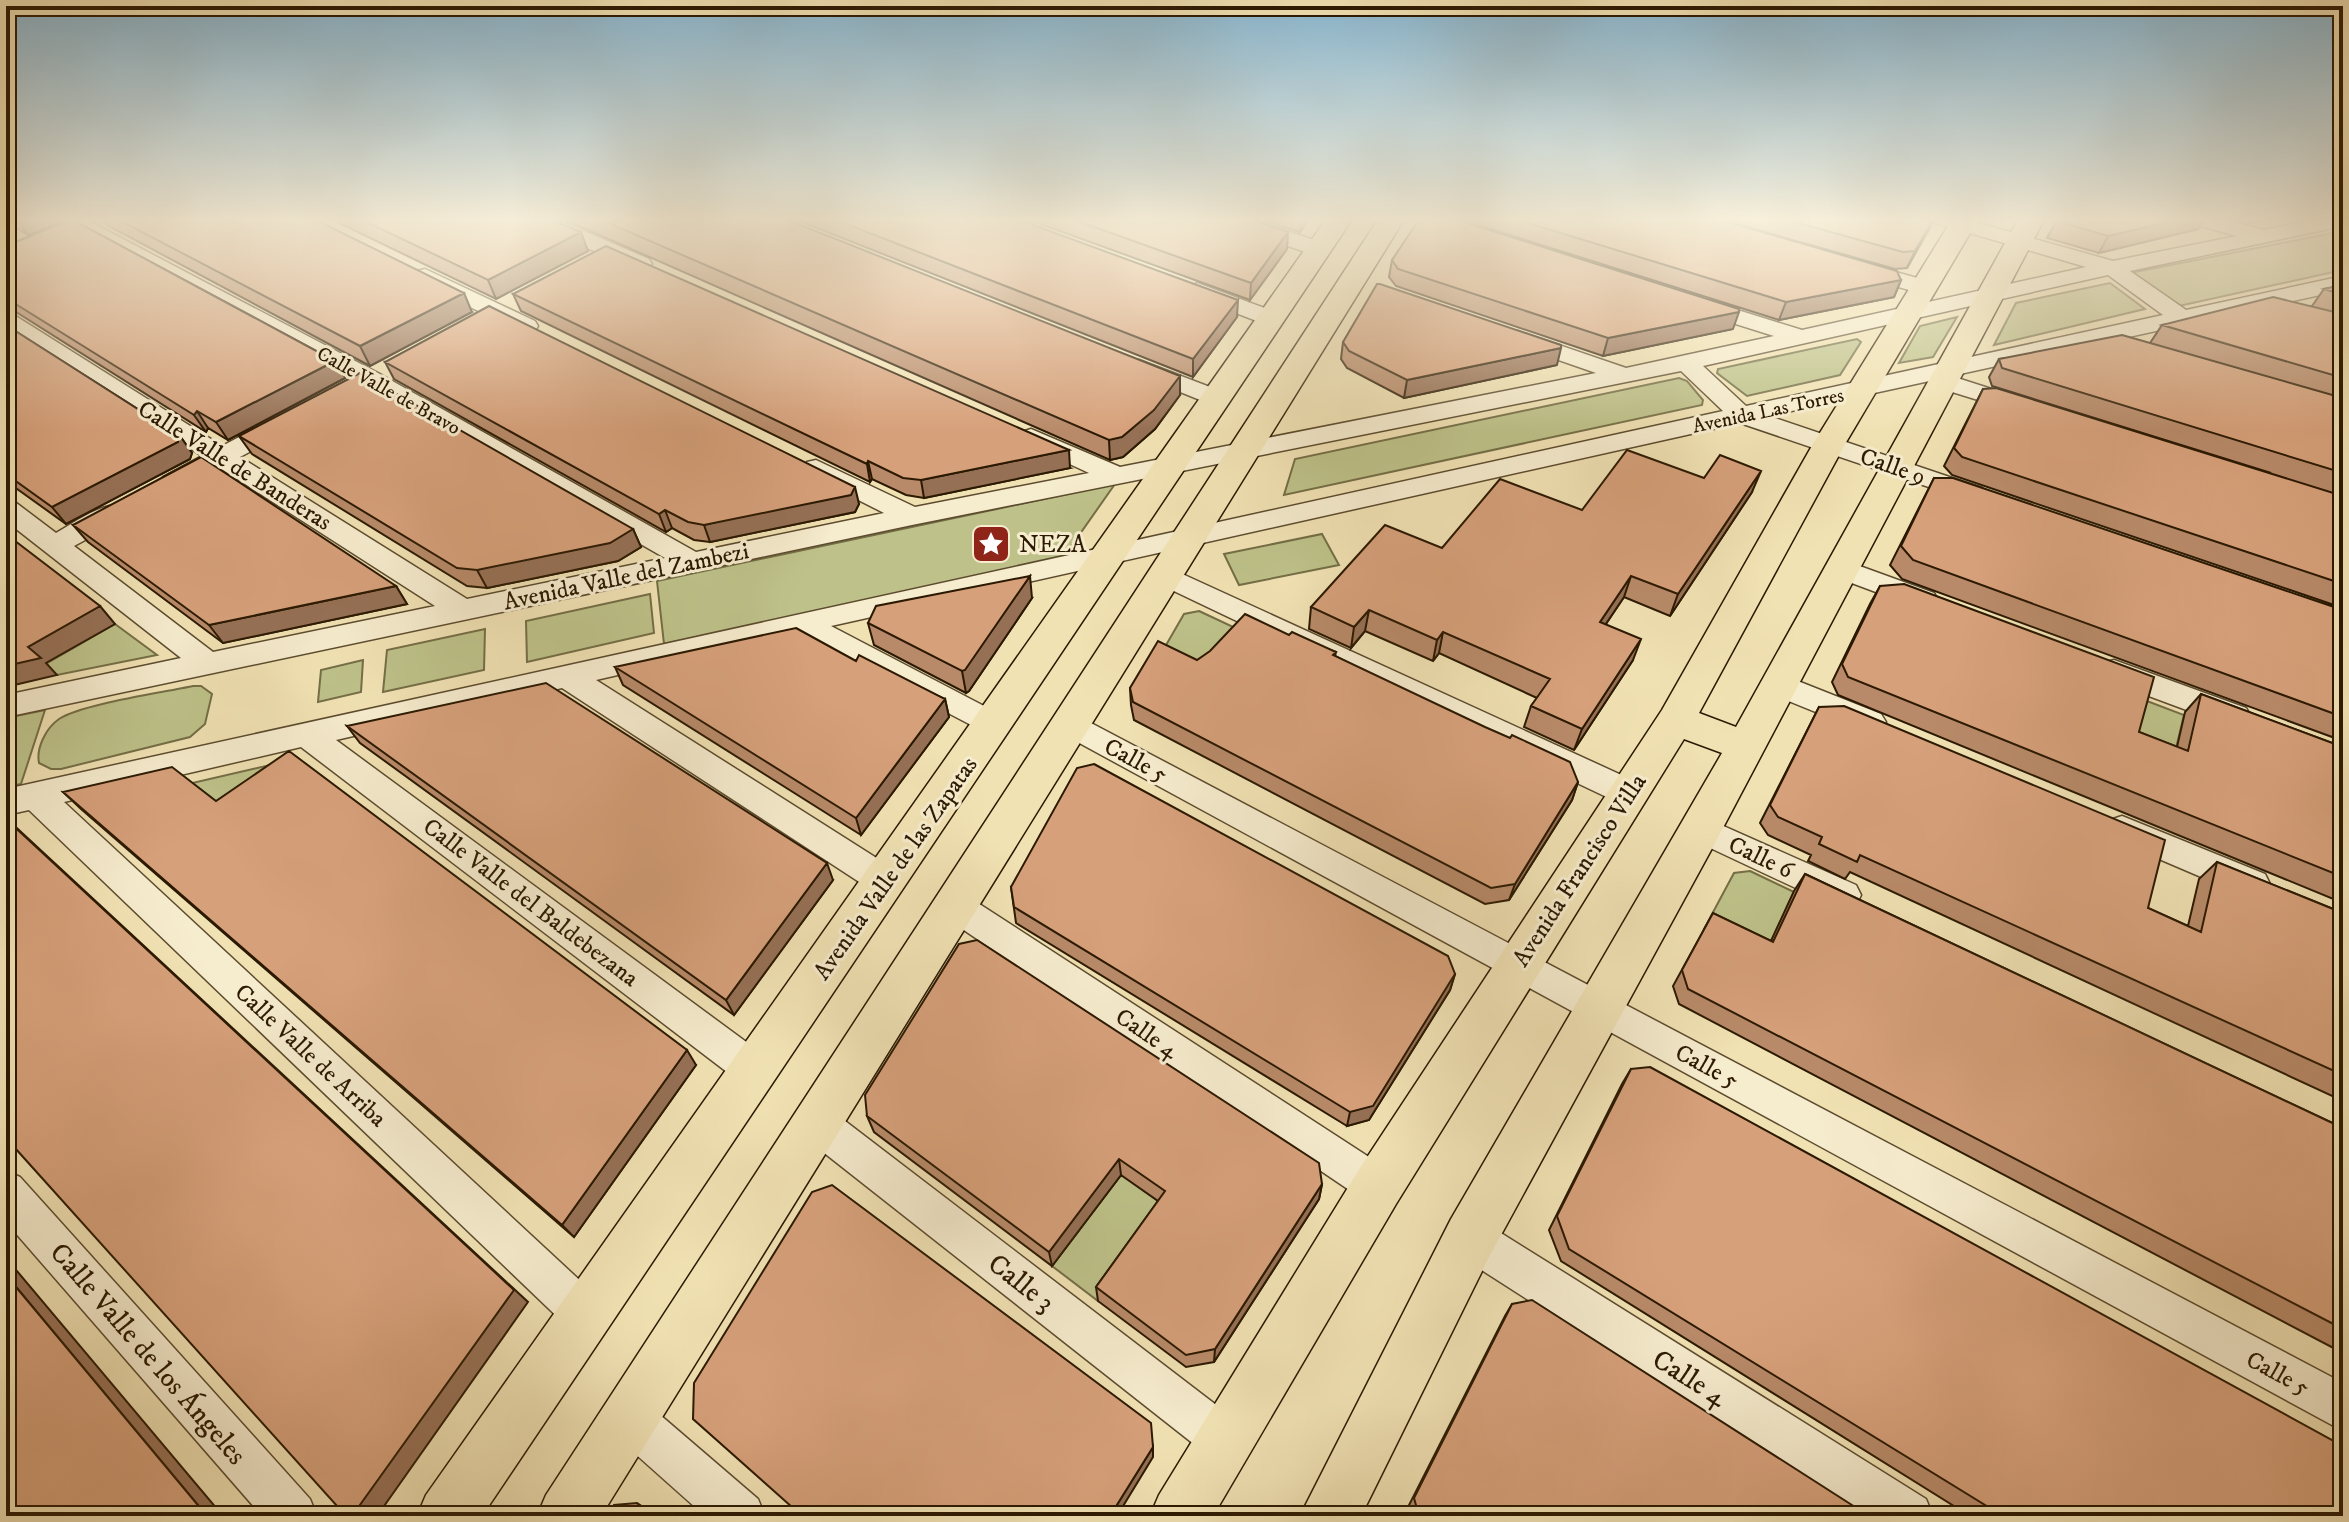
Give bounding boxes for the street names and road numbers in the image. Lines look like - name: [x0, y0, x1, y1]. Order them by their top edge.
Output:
- street label: Calle Valle de Bravo: [312, 342, 464, 441]
- street label: Avenida Las Torres: [1690, 383, 1847, 440]
- street label: Calle Valle de Banderas: [132, 394, 337, 538]
- street label: Calle 9: [1856, 442, 1929, 492]
- street label: Avenida Valle del Zambezi: [501, 536, 752, 618]
- street label: Calle 5: [1099, 732, 1172, 790]
- street label: Avenida Valle de las Zapatas: [807, 751, 984, 986]
- street label: Avenida Francisco Villa: [1506, 768, 1654, 973]
- street label: Calle Valle del Baldebezana: [417, 812, 645, 994]
- street label: Calle 6: [1723, 830, 1799, 887]
- street label: Calle Valle de Arriba: [228, 978, 393, 1134]
- street label: Calle 4: [1109, 1002, 1185, 1066]
- street label: Calle 5: [1670, 1038, 1743, 1096]
- street label: Calle Valle de los Ángeles: [42, 1235, 255, 1472]
- street label: Calle 3: [981, 1246, 1062, 1320]
- street label: Calle 4: [1646, 1342, 1734, 1415]
- street label: Calle 5: [2241, 1345, 2314, 1403]

